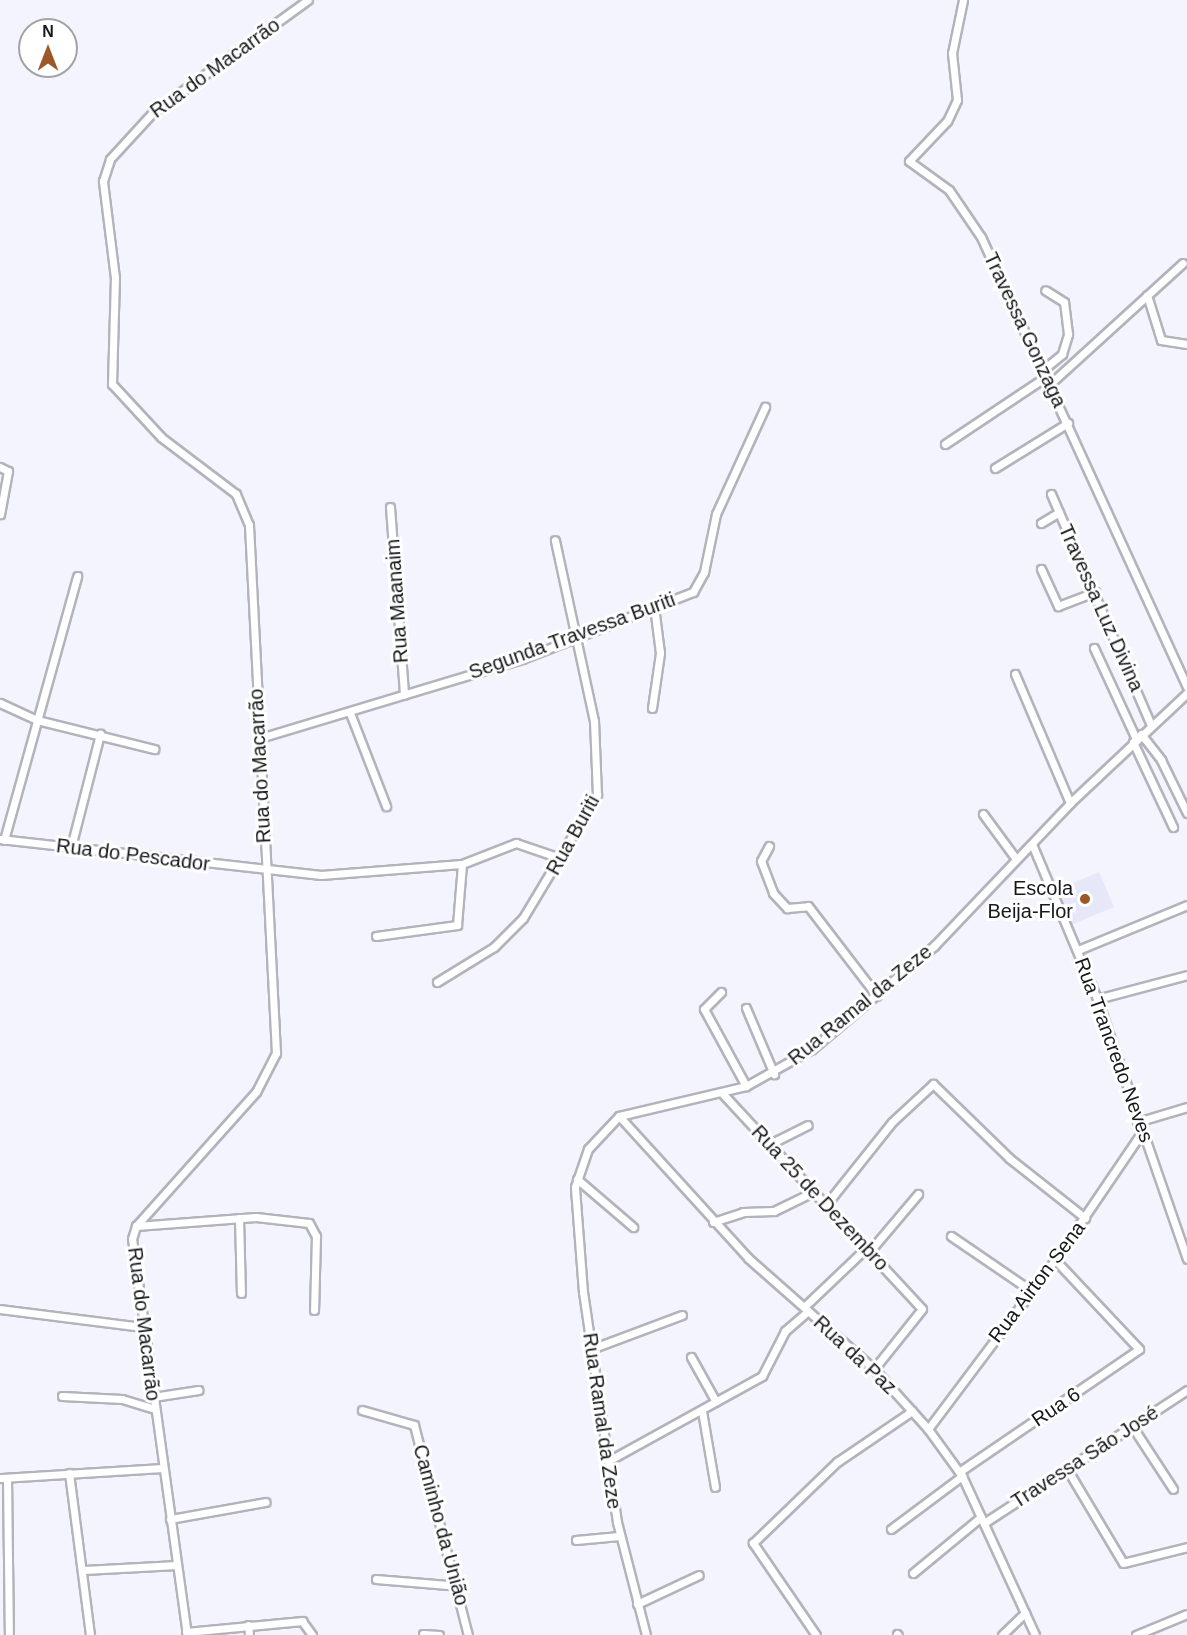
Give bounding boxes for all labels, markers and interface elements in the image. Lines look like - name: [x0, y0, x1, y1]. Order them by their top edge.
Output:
- street label: Rua do Macarrão: [145, 13, 285, 123]
- north arrow: [18, 18, 78, 78]
- text: N: [42, 23, 54, 40]
- street label: Travessa Gonzaga: [979, 249, 1071, 411]
- street label: Travessa Luz Divina: [1053, 521, 1149, 695]
- street label: Rua Maanaim: [381, 538, 413, 664]
- street label: Segunda Travessa Buriti: [465, 587, 679, 685]
- street label: Rua do Macarrão: [244, 688, 276, 844]
- street label: Rua Buriti: [541, 791, 605, 879]
- street label: Rua do Pescador: [55, 834, 211, 876]
- place label: Escola Beija-Flor: [987, 876, 1073, 923]
- marker: Escola Beija-Flor: [1078, 892, 1092, 906]
- street label: Rua Ramal da Zeze: [783, 940, 937, 1070]
- street label: Rua Trancredo Neves: [1069, 954, 1159, 1146]
- street label: Rua 25 de Dezembro: [746, 1120, 894, 1276]
- street label: Rua Airton Sena: [983, 1216, 1091, 1348]
- street label: Rua do Macarrão: [123, 1246, 165, 1402]
- street label: Rua da Paz: [809, 1311, 901, 1399]
- street label: Rua Ramal da Zeze: [578, 1331, 626, 1511]
- street label: Rua 6: [1027, 1382, 1085, 1432]
- street label: Travessa São José: [1007, 1401, 1163, 1513]
- street label: Caminho da União: [408, 1442, 474, 1608]

